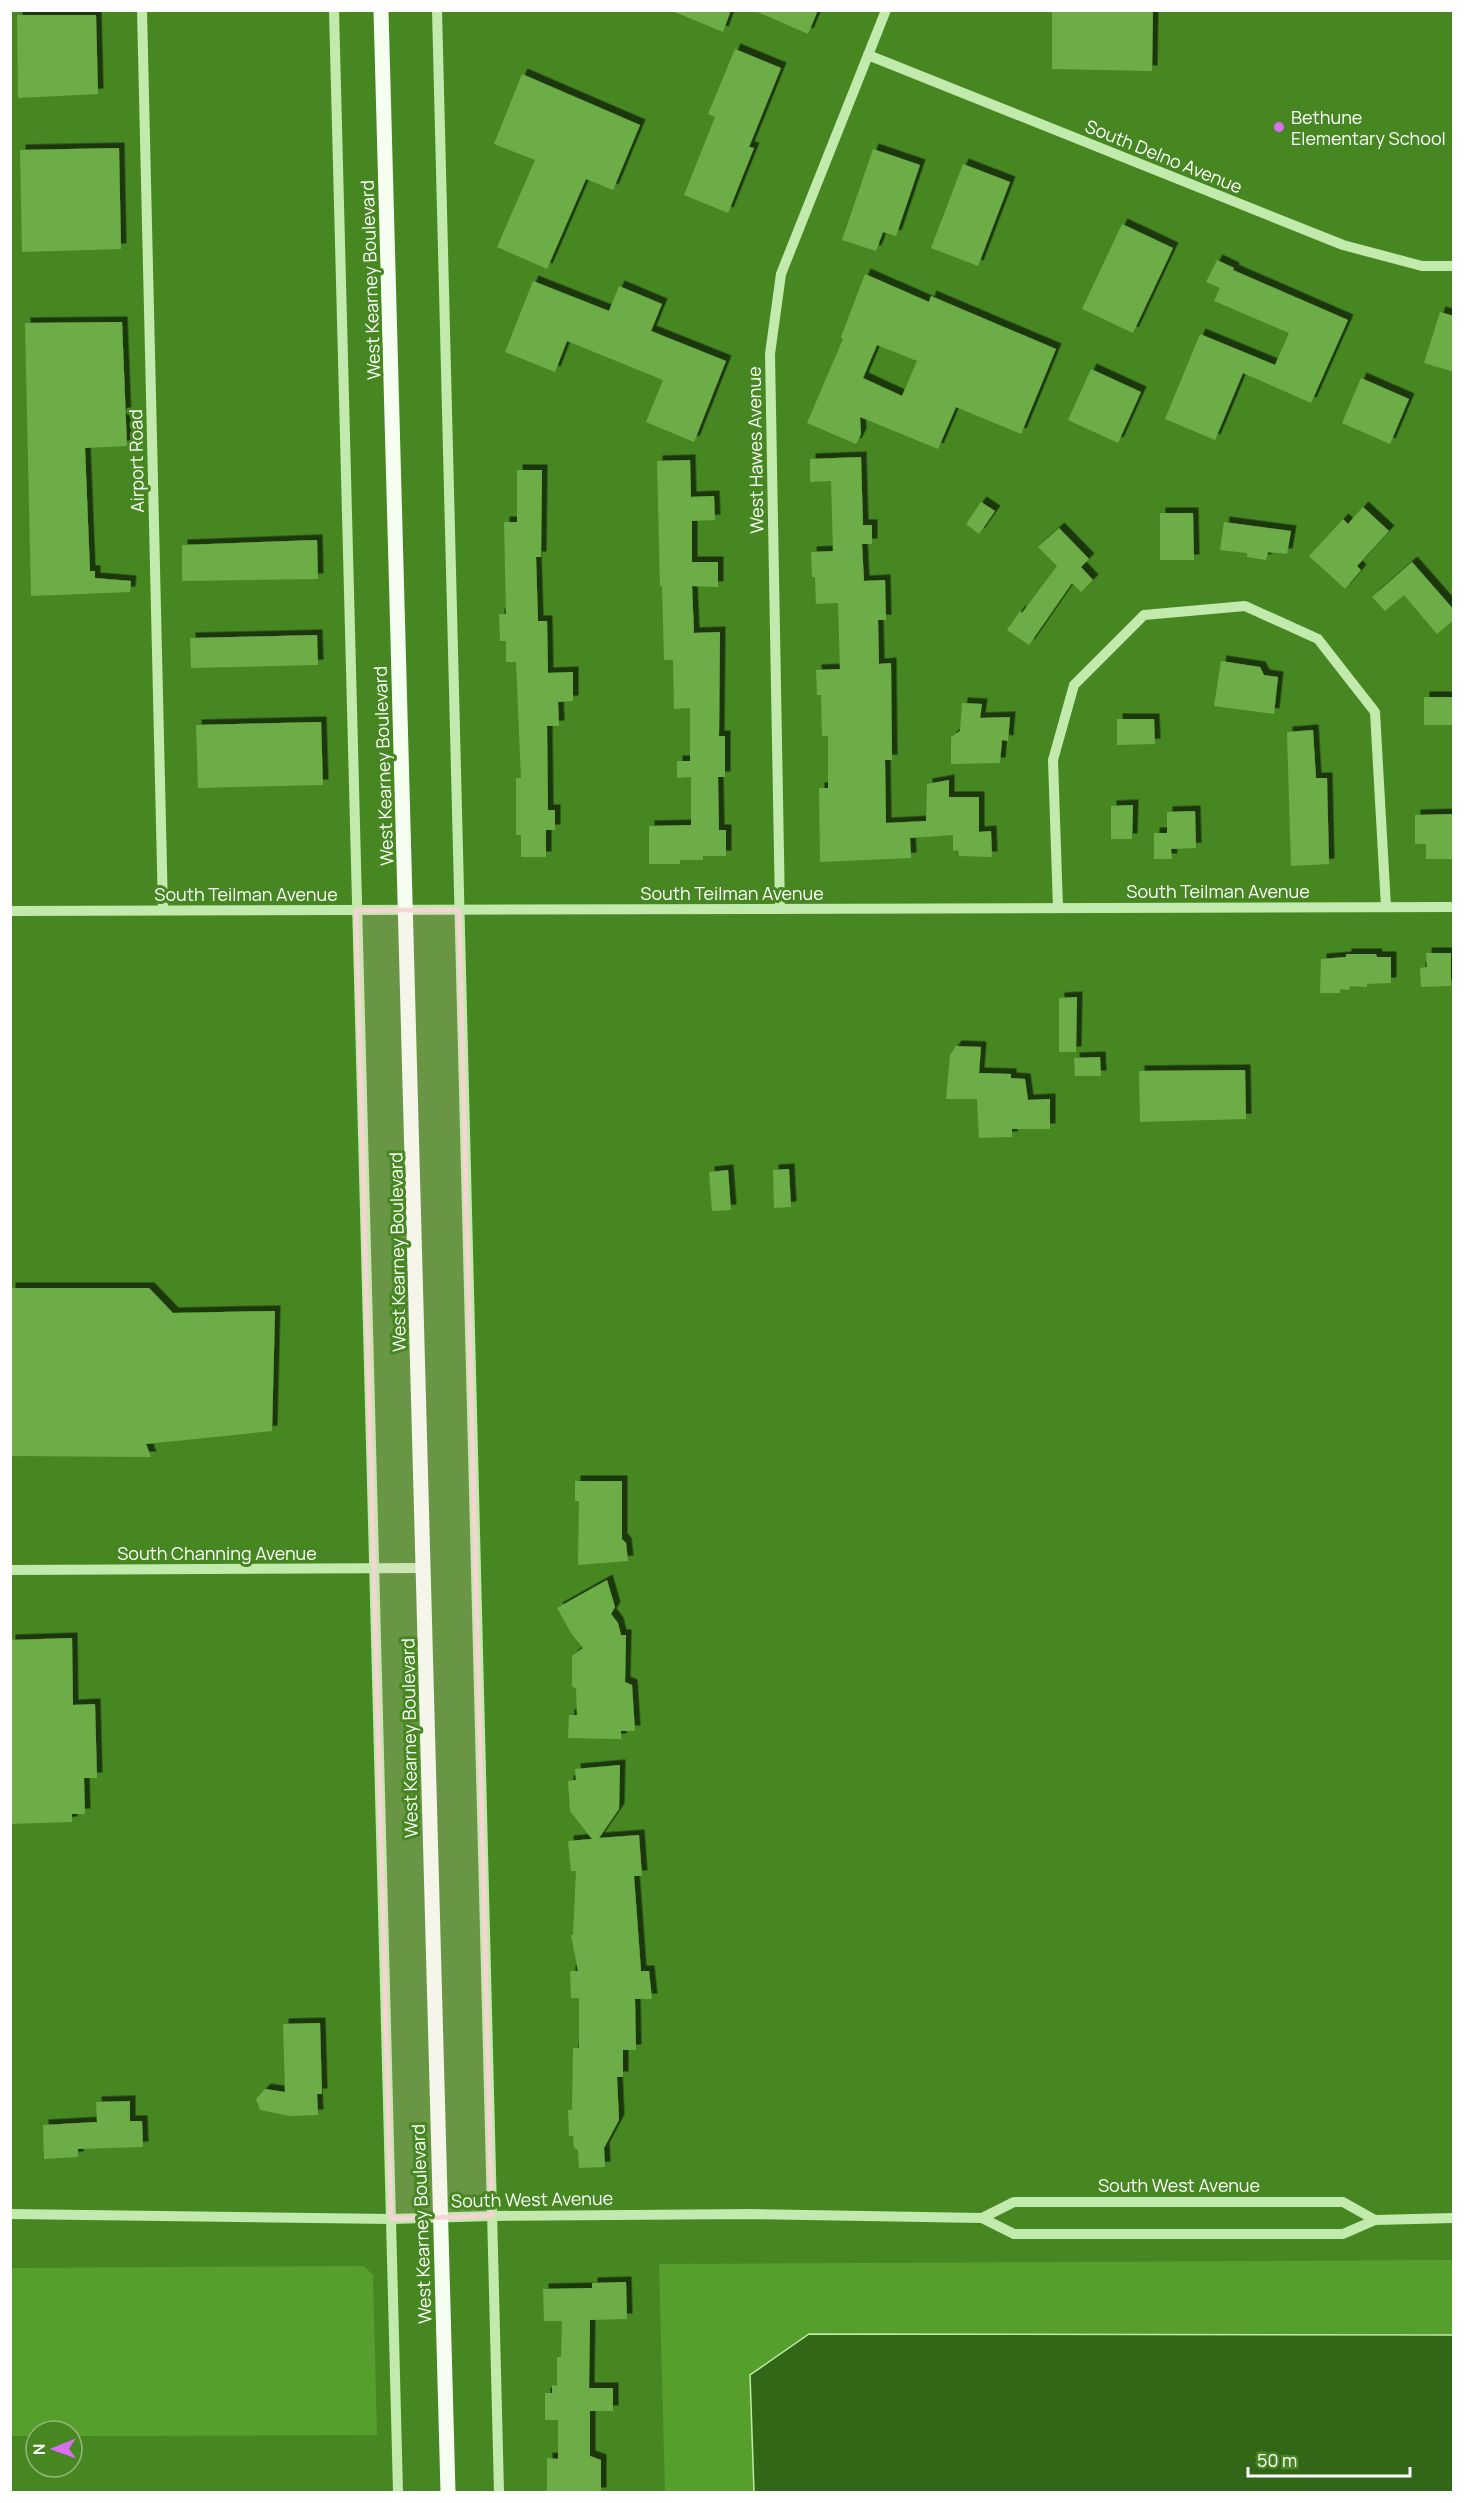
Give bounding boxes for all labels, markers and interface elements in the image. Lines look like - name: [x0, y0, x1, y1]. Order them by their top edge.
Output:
- place label: Bethune Elementary School: [1291, 105, 1446, 150]
- street label: South Delno Avenue: [1082, 114, 1246, 198]
- marker: Bethune Elementary School: [1272, 120, 1286, 134]
- street label: West Kearney Boulevard: [355, 180, 385, 380]
- street label: West Hawes Avenue: [742, 366, 768, 534]
- street label: Airport Road: [123, 409, 149, 513]
- street label: West Kearney Boulevard: [368, 666, 398, 866]
- street label: South Teilman Avenue: [1126, 879, 1310, 903]
- street label: South Teilman Avenue: [640, 881, 824, 905]
- street label: South Teilman Avenue: [154, 882, 338, 906]
- street label: West Kearney Boulevard: [383, 1152, 411, 1352]
- street label: South Channing Avenue: [117, 1541, 317, 1565]
- street label: West Kearney Boulevard: [395, 1638, 423, 1838]
- street label: West Kearney Boulevard: [406, 2124, 436, 2324]
- street label: South West Avenue: [1098, 2173, 1260, 2197]
- street label: South West Avenue: [451, 2186, 613, 2212]
- north arrow: [24, 2419, 84, 2479]
- scale bar: [1248, 2440, 1410, 2478]
- text: N: [28, 2443, 50, 2455]
- text: 50 m: [1257, 2448, 1297, 2472]

